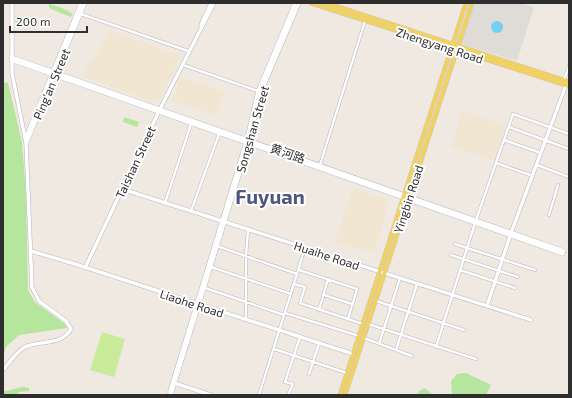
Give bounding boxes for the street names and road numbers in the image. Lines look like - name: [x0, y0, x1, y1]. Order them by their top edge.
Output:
- street label: Zhengyang Road: [395, 24, 485, 66]
- street label: Ping'an Street: [30, 46, 72, 122]
- street label: Songshan Street: [233, 83, 271, 174]
- street label: Taishan Street: [112, 123, 158, 200]
- street label: 黄河路: [269, 141, 307, 165]
- street label: Yingbin Road: [390, 163, 426, 235]
- street label: Huaihe Road: [292, 238, 362, 272]
- street label: Liaohe Road: [158, 286, 226, 320]

